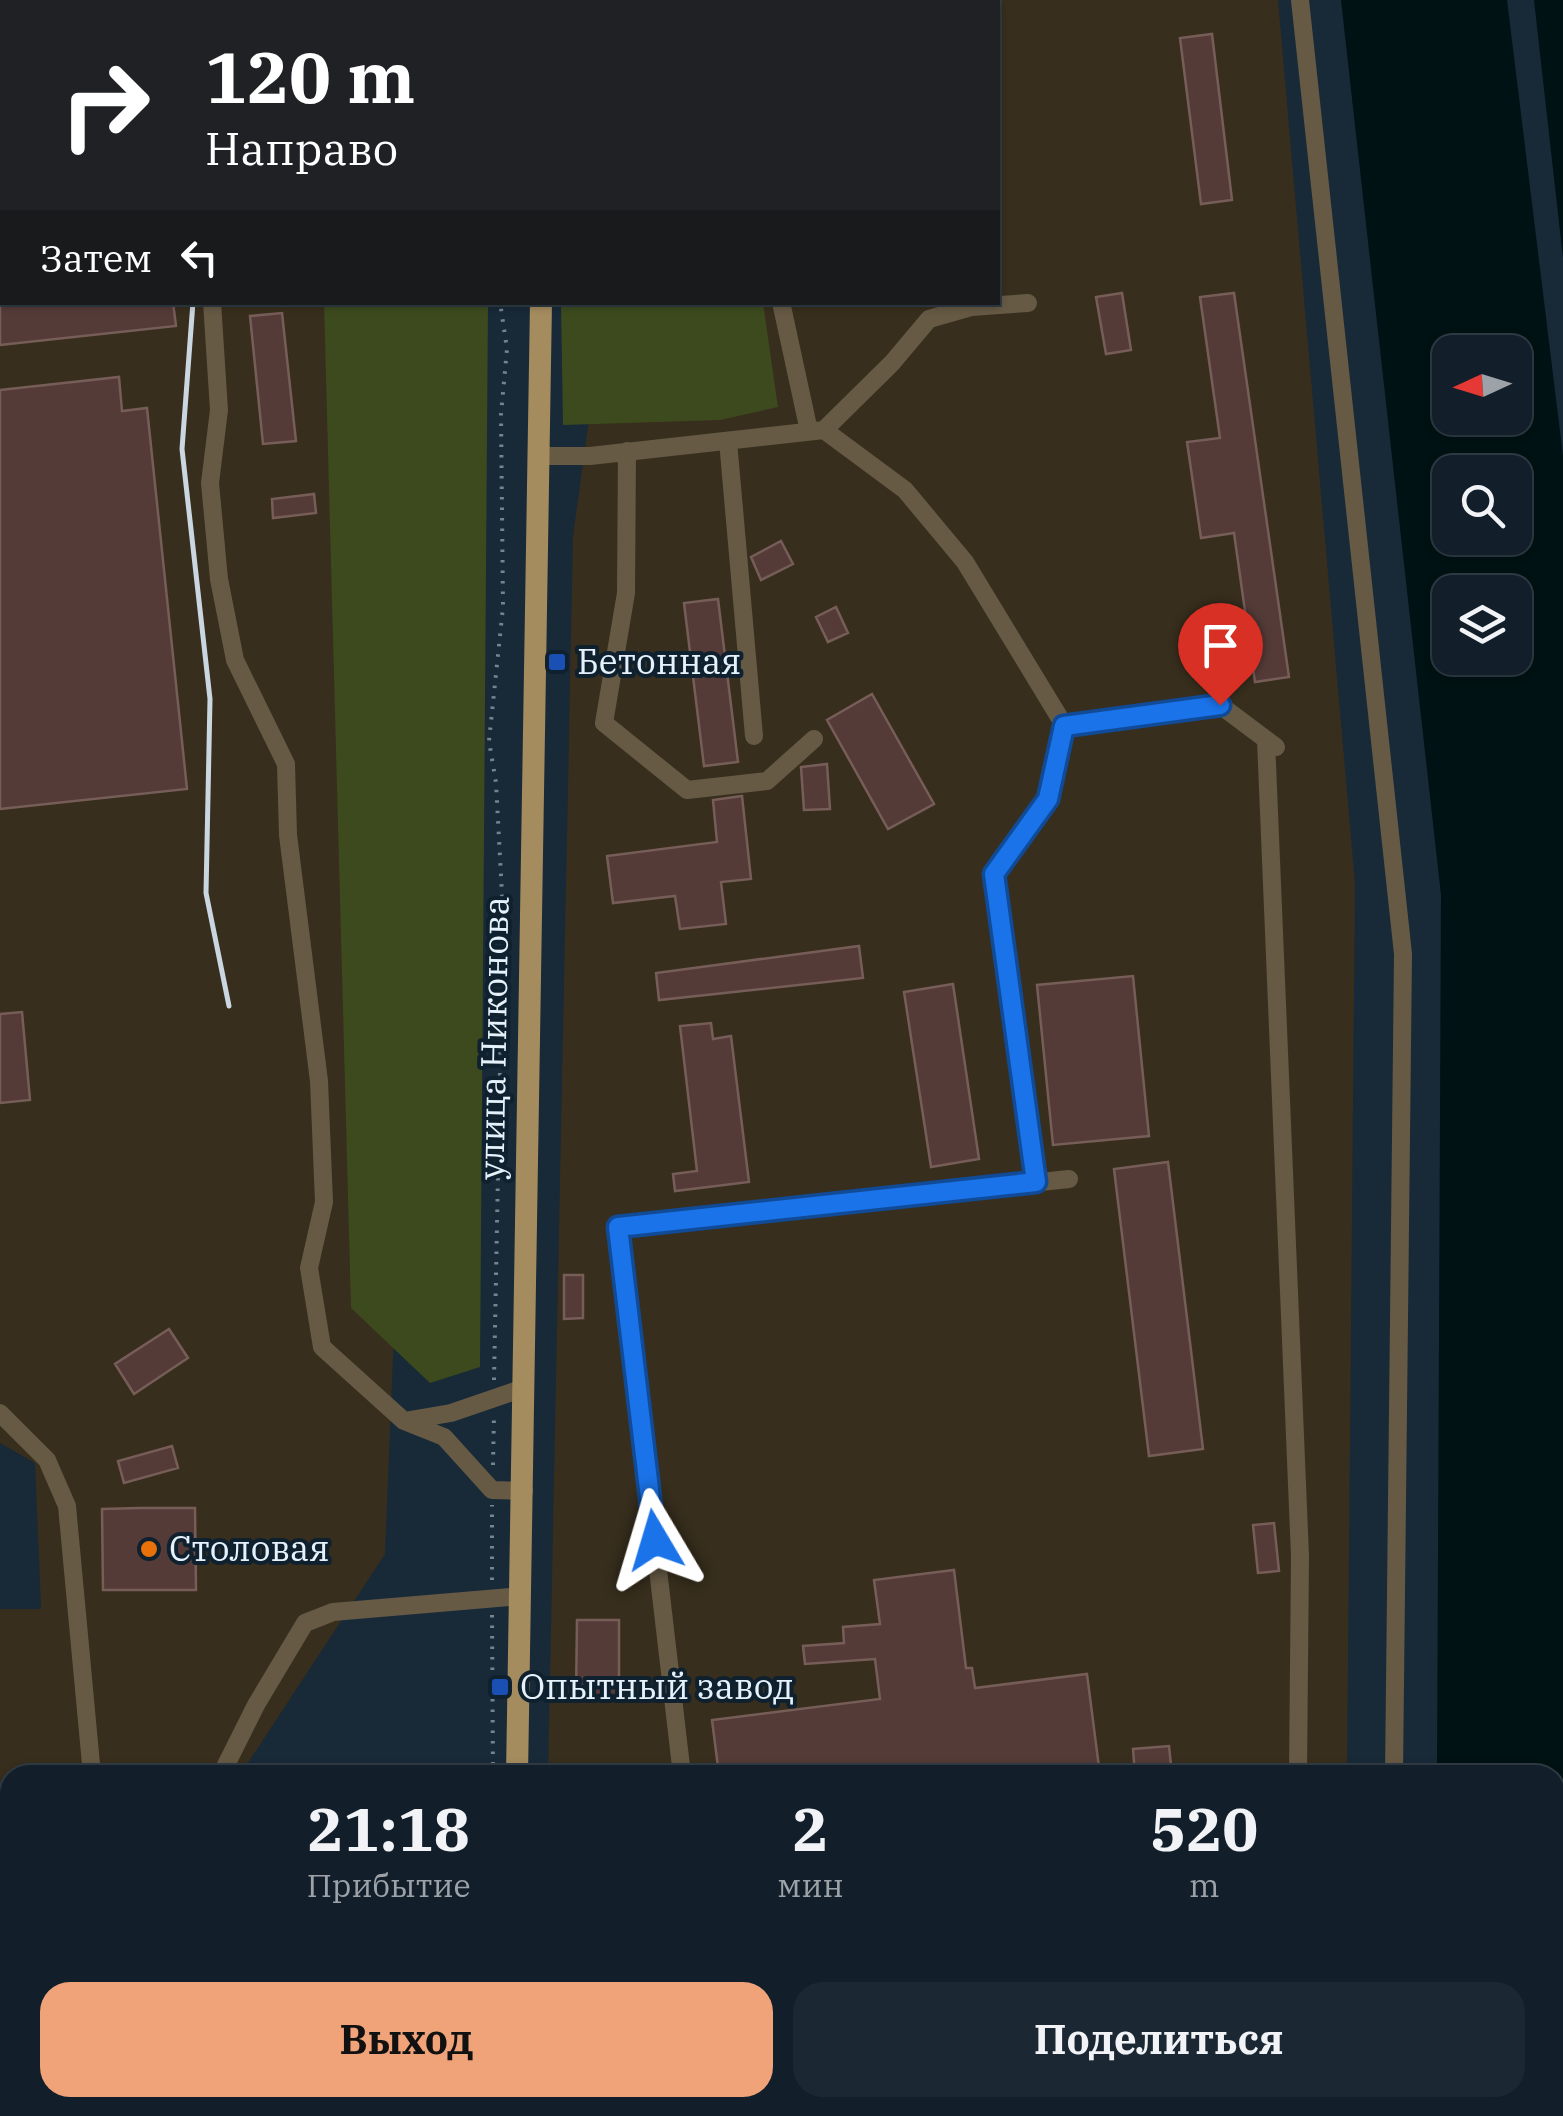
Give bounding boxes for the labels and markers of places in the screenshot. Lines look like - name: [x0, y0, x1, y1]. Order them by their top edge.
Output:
- pin: [1178, 603, 1263, 706]
- place label: Бетонная: [577, 638, 741, 684]
- marker: Бетонная: [546, 651, 568, 673]
- place label: Столовая: [169, 1525, 329, 1571]
- marker: Столовая: [138, 1538, 160, 1560]
- place label: Опытный завод: [520, 1663, 794, 1709]
- marker: Опытный завод: [489, 1676, 511, 1698]

